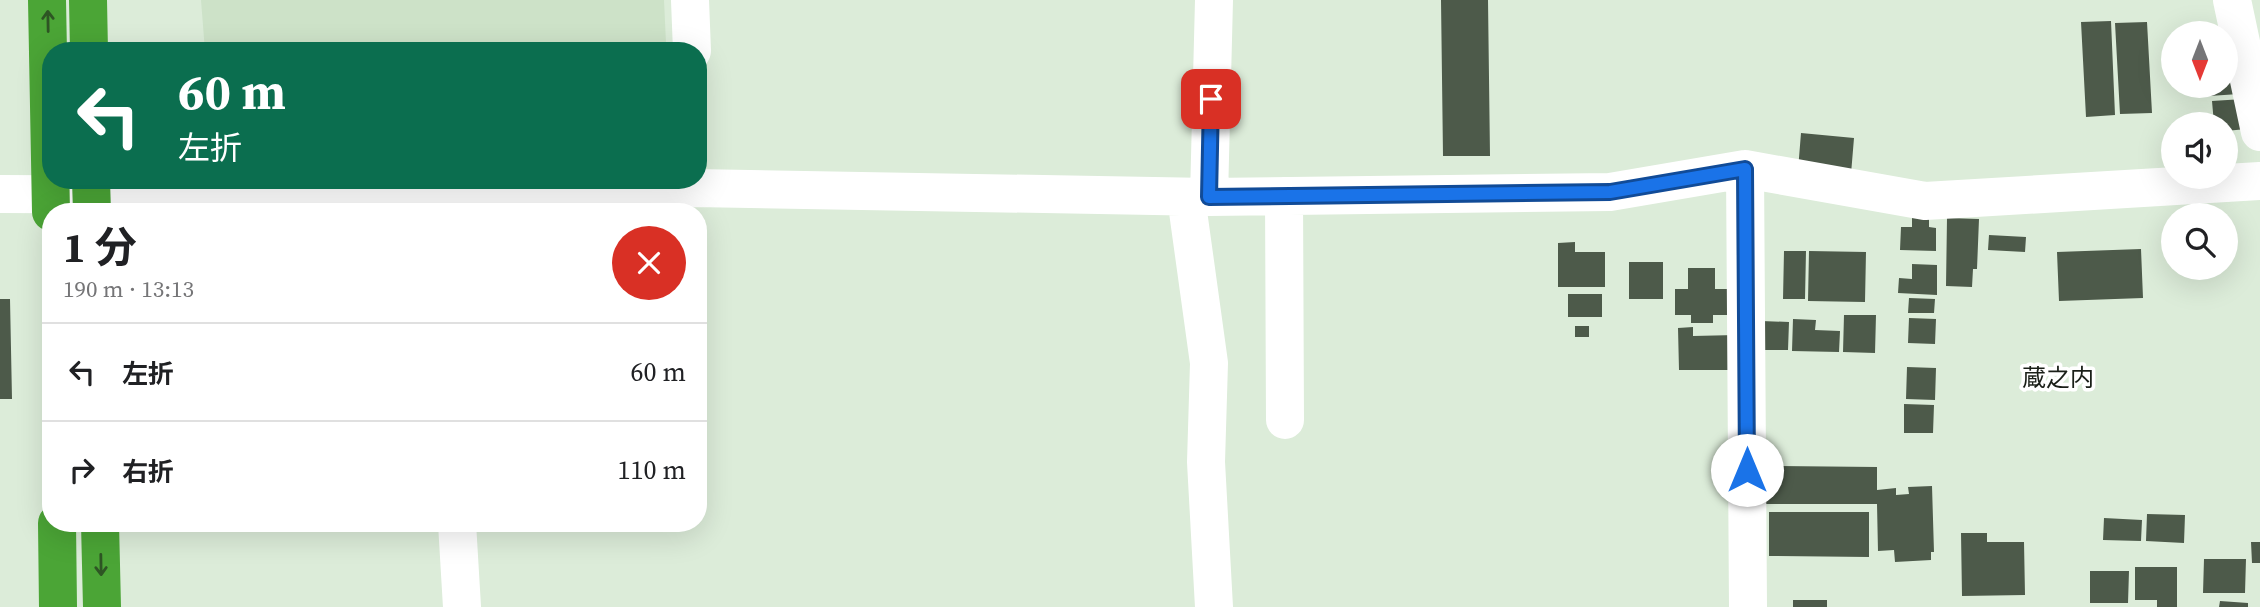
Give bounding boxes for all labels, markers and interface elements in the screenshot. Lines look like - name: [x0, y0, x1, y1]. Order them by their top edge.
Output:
- one-way arrow: [41, 10, 54, 33]
- north arrow: [2161, 21, 2238, 98]
- map controls: [2161, 21, 2238, 280]
- text: 60 m: [178, 58, 286, 125]
- pin: [1181, 69, 1241, 129]
- icon: left: [63, 70, 154, 161]
- icon: arrive: [1192, 80, 1230, 118]
- button: sound: [2161, 112, 2238, 189]
- text: 左折: [178, 126, 242, 170]
- button: search: [2161, 203, 2238, 280]
- text: 1 分: [63, 218, 137, 276]
- button: close: [612, 226, 686, 300]
- text: 190 m · 13:13: [63, 273, 194, 305]
- icon: left: [63, 353, 101, 391]
- text: 60 m: [631, 354, 686, 390]
- text: 左折: [122, 356, 174, 392]
- district label: 蔵之内: [2022, 361, 2094, 394]
- position arrow: [1710, 433, 1784, 507]
- icon: right: [63, 451, 101, 489]
- text: 110 m: [618, 452, 686, 488]
- text: 右折: [122, 454, 174, 490]
- one-way arrow: [95, 553, 108, 576]

